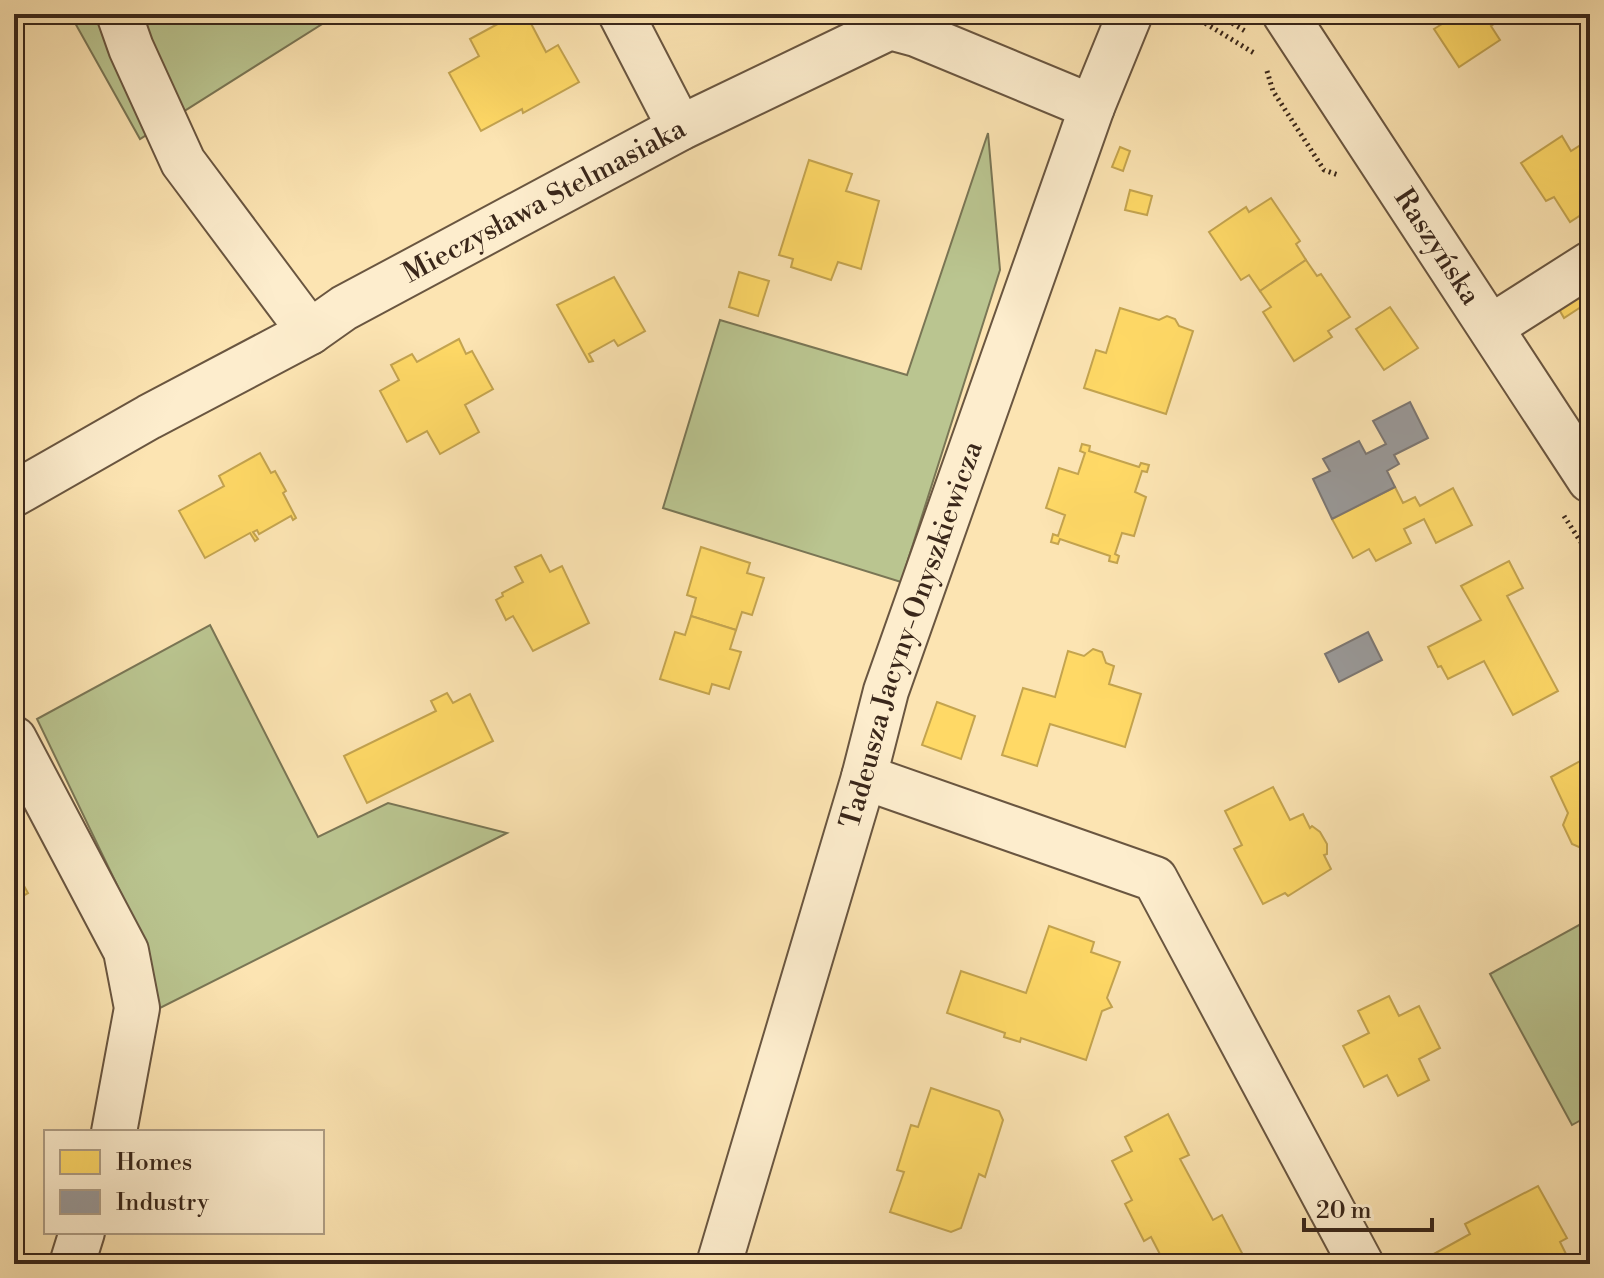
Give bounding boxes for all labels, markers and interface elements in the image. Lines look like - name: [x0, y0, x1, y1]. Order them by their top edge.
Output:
- street label: Mieczysława Stelmasiaka: [397, 110, 692, 291]
- street label: Raszyńska: [1386, 182, 1489, 312]
- street label: Tadeusza Jacyny-Onyszkiewicza: [832, 436, 990, 832]
- legend: [44, 1130, 324, 1234]
- text: Homes: [116, 1148, 192, 1178]
- scale bar: [1304, 1182, 1432, 1232]
- text: Industry: [116, 1188, 209, 1218]
- text: 20 m: [1316, 1196, 1372, 1226]

